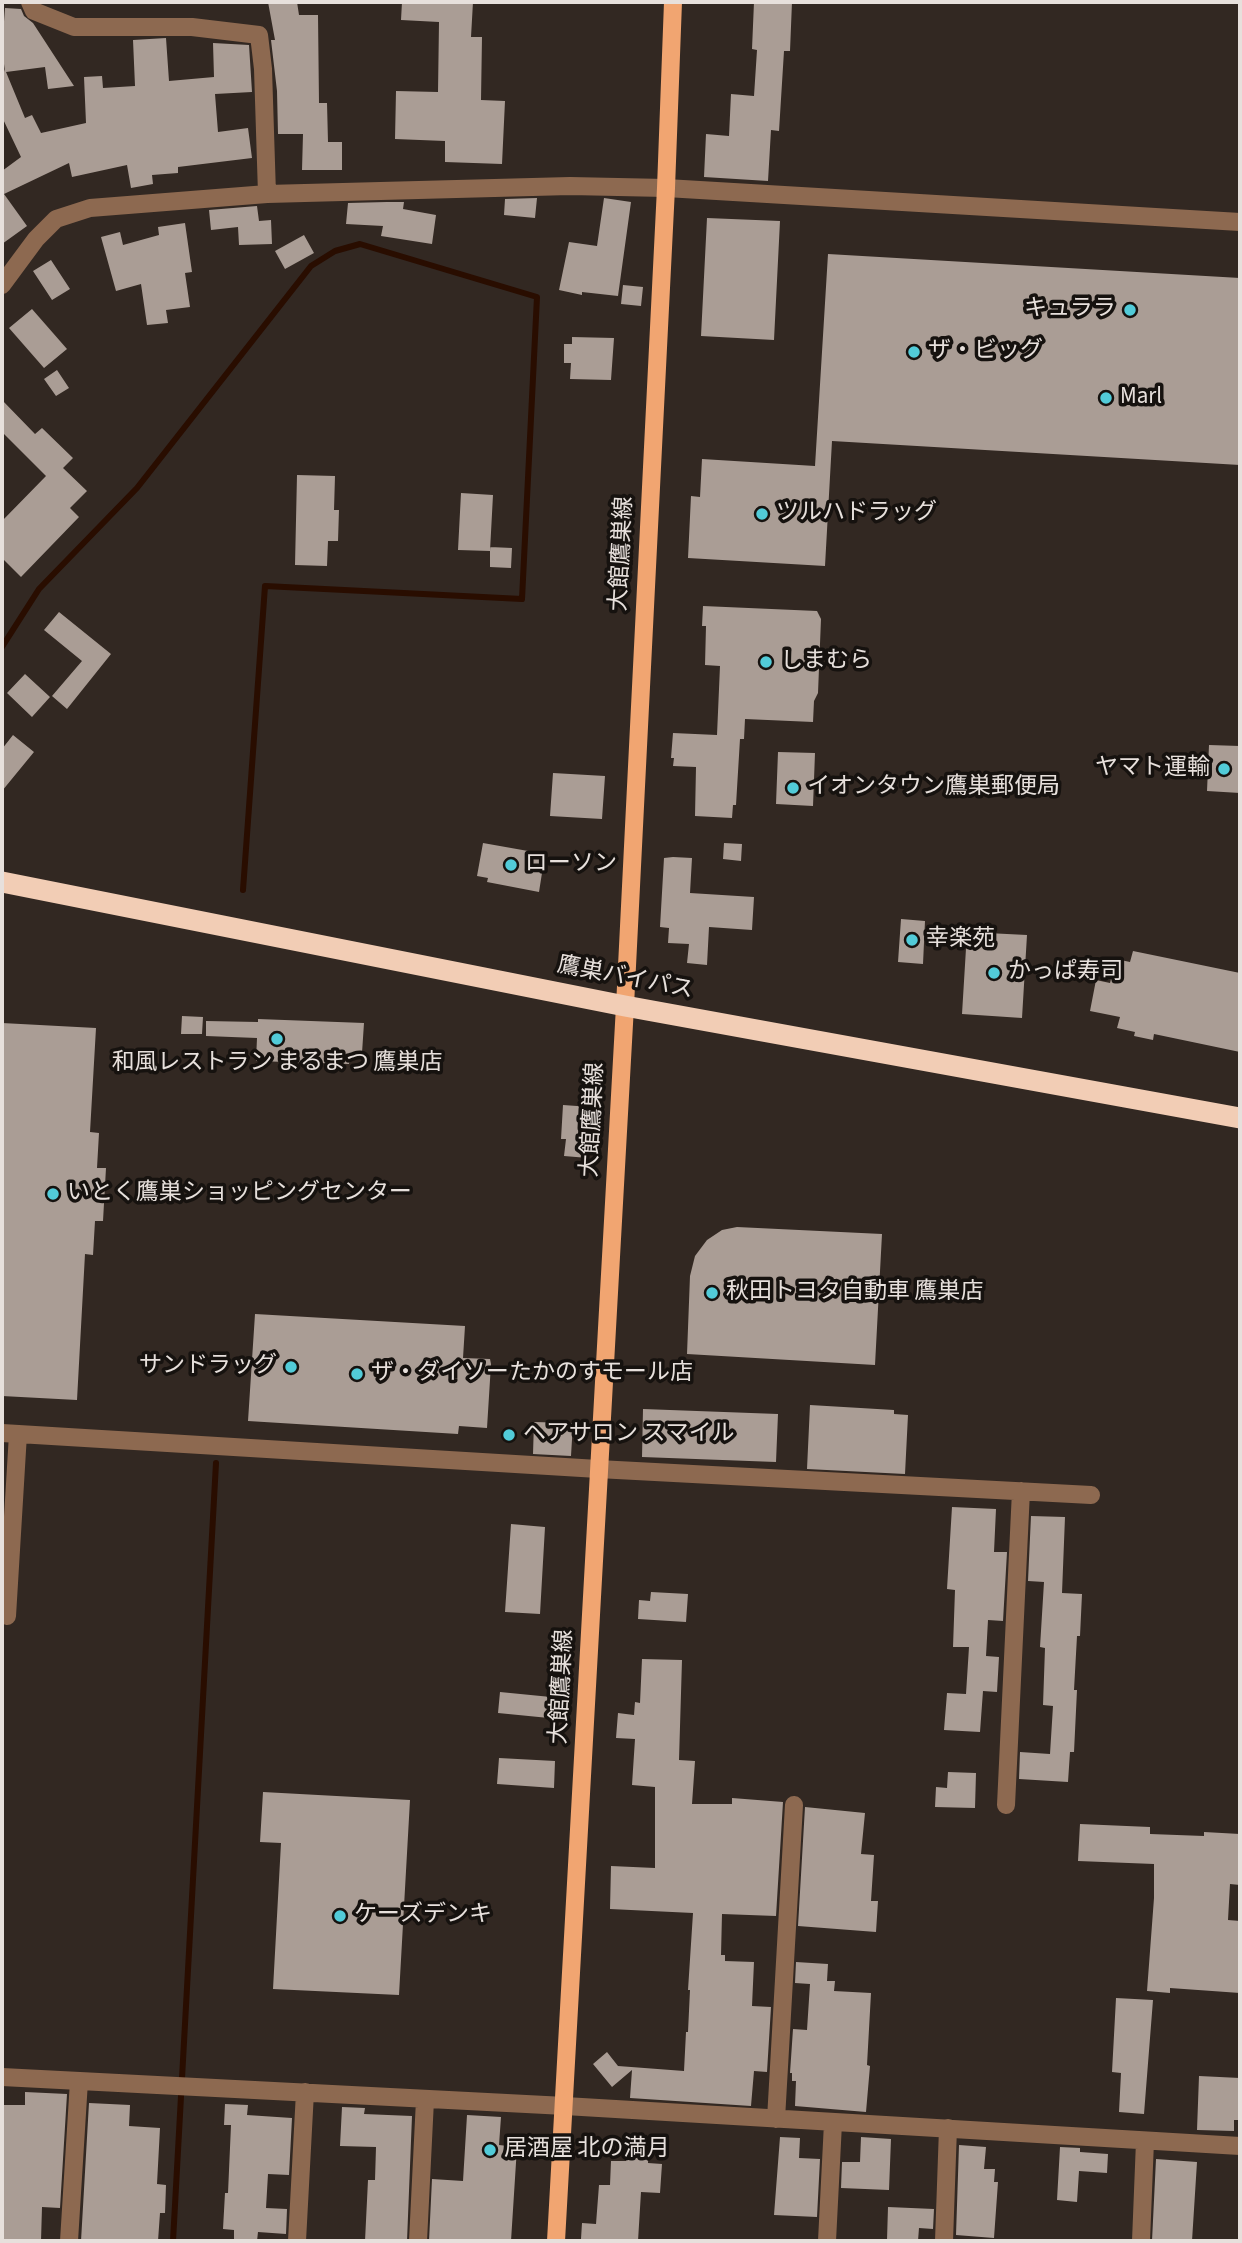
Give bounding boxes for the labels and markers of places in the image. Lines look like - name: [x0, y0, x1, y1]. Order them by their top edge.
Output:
- place label: キュララ: [1024, 296, 1116, 324]
- marker: キュララ: [1122, 302, 1138, 318]
- place label: ザ・ビッグ: [928, 338, 1043, 366]
- marker: ザ・ビッグ: [906, 344, 922, 360]
- place label: Marl: [1120, 384, 1162, 412]
- marker: Marl: [1098, 390, 1114, 406]
- place label: ツルハドラッグ: [776, 500, 937, 528]
- marker: ツルハドラッグ: [754, 506, 770, 522]
- place label: しまむら: [780, 648, 872, 676]
- marker: しまむら: [758, 654, 774, 670]
- place label: ヤマト運輸: [1095, 755, 1210, 783]
- marker: ヤマト運輸: [1216, 761, 1232, 777]
- place label: イオンタウン鷹巣郵便局: [807, 774, 1060, 802]
- marker: イオンタウン鷹巣郵便局: [785, 780, 801, 796]
- place label: ローソン: [525, 851, 617, 879]
- marker: ローソン: [503, 857, 519, 873]
- place label: 幸楽苑: [926, 926, 995, 954]
- marker: 幸楽苑: [904, 932, 920, 948]
- place label: かっぱ寿司: [1008, 959, 1123, 987]
- marker: かっぱ寿司: [986, 965, 1002, 981]
- marker: 和風レストラン まるまつ 鷹巣店: [269, 1031, 285, 1047]
- place label: 和風レストラン まるまつ 鷹巣店: [111, 1050, 443, 1078]
- place label: いとく鷹巣ショッピングセンター: [67, 1180, 412, 1208]
- marker: いとく鷹巣ショッピングセンター: [45, 1186, 61, 1202]
- place label: 秋田トヨタ自動車 鷹巣店: [726, 1279, 984, 1307]
- marker: 秋田トヨタ自動車 鷹巣店: [704, 1285, 720, 1301]
- place label: サンドラッグ: [139, 1353, 277, 1381]
- marker: サンドラッグ: [283, 1359, 299, 1375]
- place label: ザ・ダイソーたかのすモール店: [371, 1360, 693, 1388]
- marker: ザ・ダイソーたかのすモール店: [349, 1366, 365, 1382]
- place label: ヘアサロン スマイル: [523, 1421, 735, 1449]
- marker: ヘアサロン スマイル: [501, 1427, 517, 1443]
- place label: ケーズデンキ: [354, 1902, 492, 1930]
- marker: ケーズデンキ: [332, 1908, 348, 1924]
- place label: 居酒屋 北の満月: [504, 2136, 670, 2164]
- marker: 居酒屋 北の満月: [482, 2142, 498, 2158]

